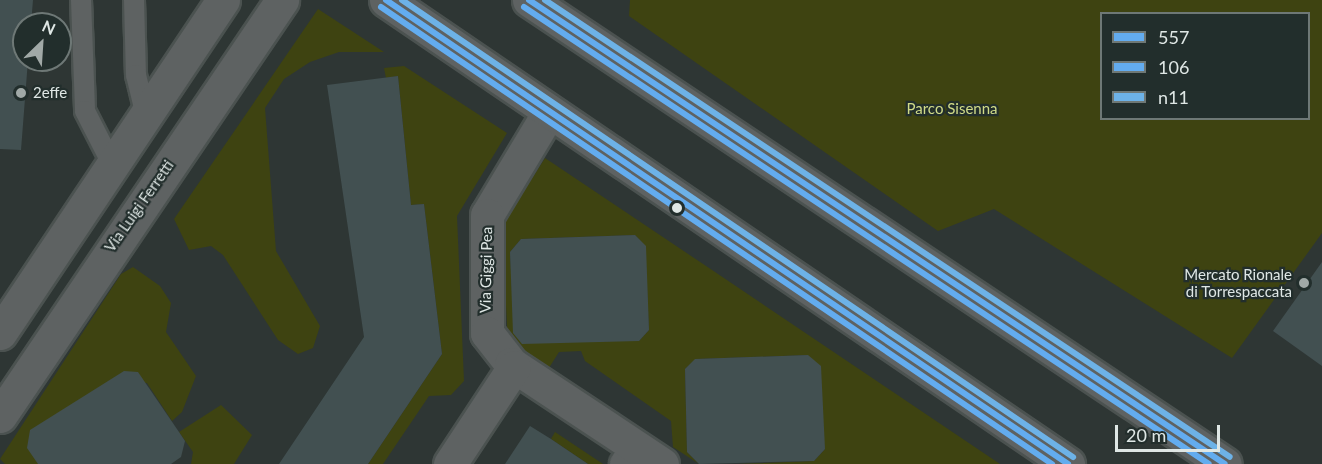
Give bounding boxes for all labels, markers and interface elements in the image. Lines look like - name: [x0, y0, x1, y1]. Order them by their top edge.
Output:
- north arrow: [12, 12, 72, 72]
- legend: [1100, 12, 1310, 120]
- text: N: [39, 16, 59, 38]
- text: 557: [1158, 26, 1189, 48]
- text: 106: [1158, 56, 1189, 78]
- place label: 2effe: [33, 84, 67, 102]
- marker: 2effe: [14, 86, 28, 100]
- text: n11: [1158, 86, 1189, 108]
- park label: Parco Sisenna: [906, 100, 998, 118]
- street label: Via Luigi Ferretti: [101, 157, 177, 255]
- unlabelled marker: [671, 202, 683, 214]
- street label: Via Giggi Pea: [476, 227, 496, 313]
- place label: Mercato Rionale di Torrespaccata: [1184, 265, 1292, 300]
- marker: Mercato Rionale di Torrespaccata: [1297, 276, 1311, 290]
- scale bar: [1118, 413, 1223, 451]
- text: 20 m: [1126, 424, 1166, 446]

